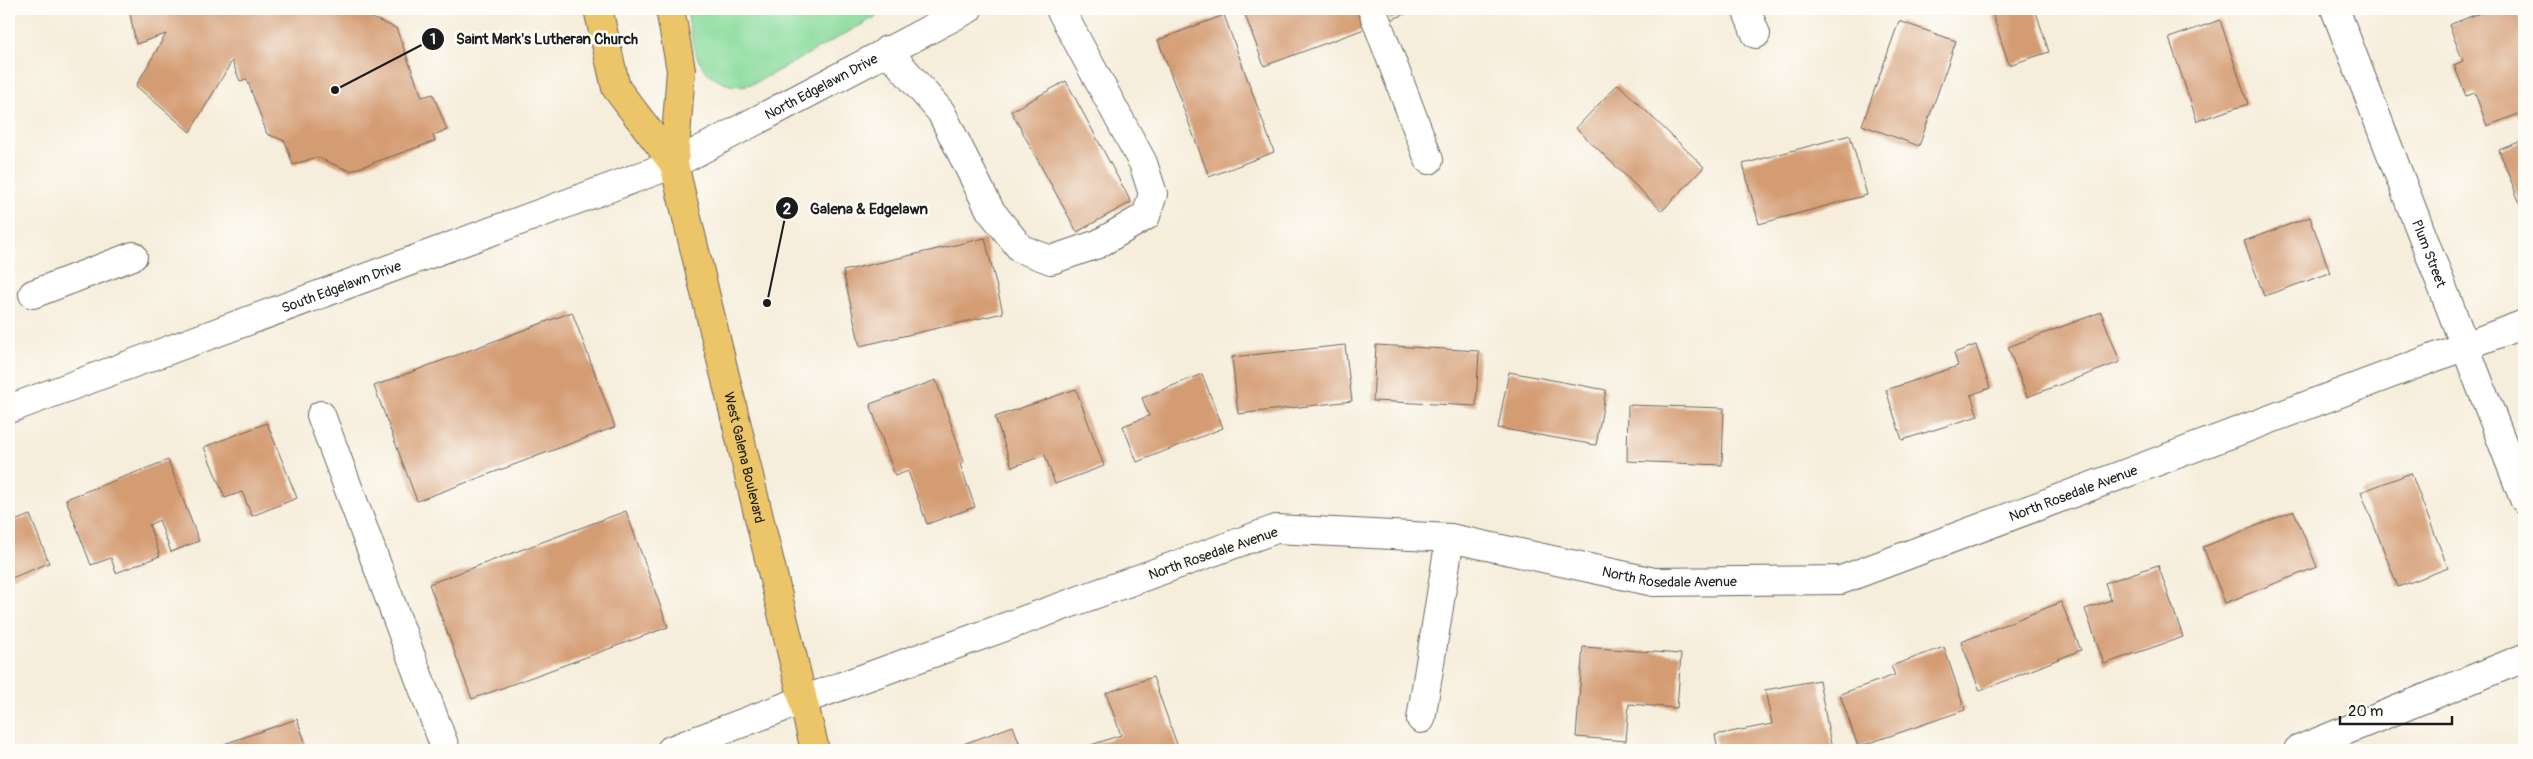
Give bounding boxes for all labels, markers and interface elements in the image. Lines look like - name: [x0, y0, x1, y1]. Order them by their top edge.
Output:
- callout: Saint Mark's Lutheran Church: [420, 24, 648, 54]
- text: 1: [430, 30, 436, 49]
- text: Saint Mark's Lutheran Church: [456, 30, 638, 49]
- street label: North Edgelawn Drive: [762, 50, 881, 124]
- callout: Galena & Edgelawn: [775, 193, 938, 223]
- text: 2: [783, 200, 791, 219]
- text: Galena & Edgelawn: [810, 200, 929, 219]
- street label: Plum Street: [2408, 217, 2450, 290]
- street label: South Edgelawn Drive: [279, 257, 404, 317]
- street label: West Galena Boulevard: [720, 390, 768, 525]
- street label: North Rosedale Avenue: [2007, 462, 2140, 525]
- street label: North Rosedale Avenue: [1146, 523, 1280, 584]
- street label: North Rosedale Avenue: [1600, 563, 1737, 591]
- scale bar: [2340, 694, 2453, 726]
- text: 20 m: [2348, 702, 2383, 721]

